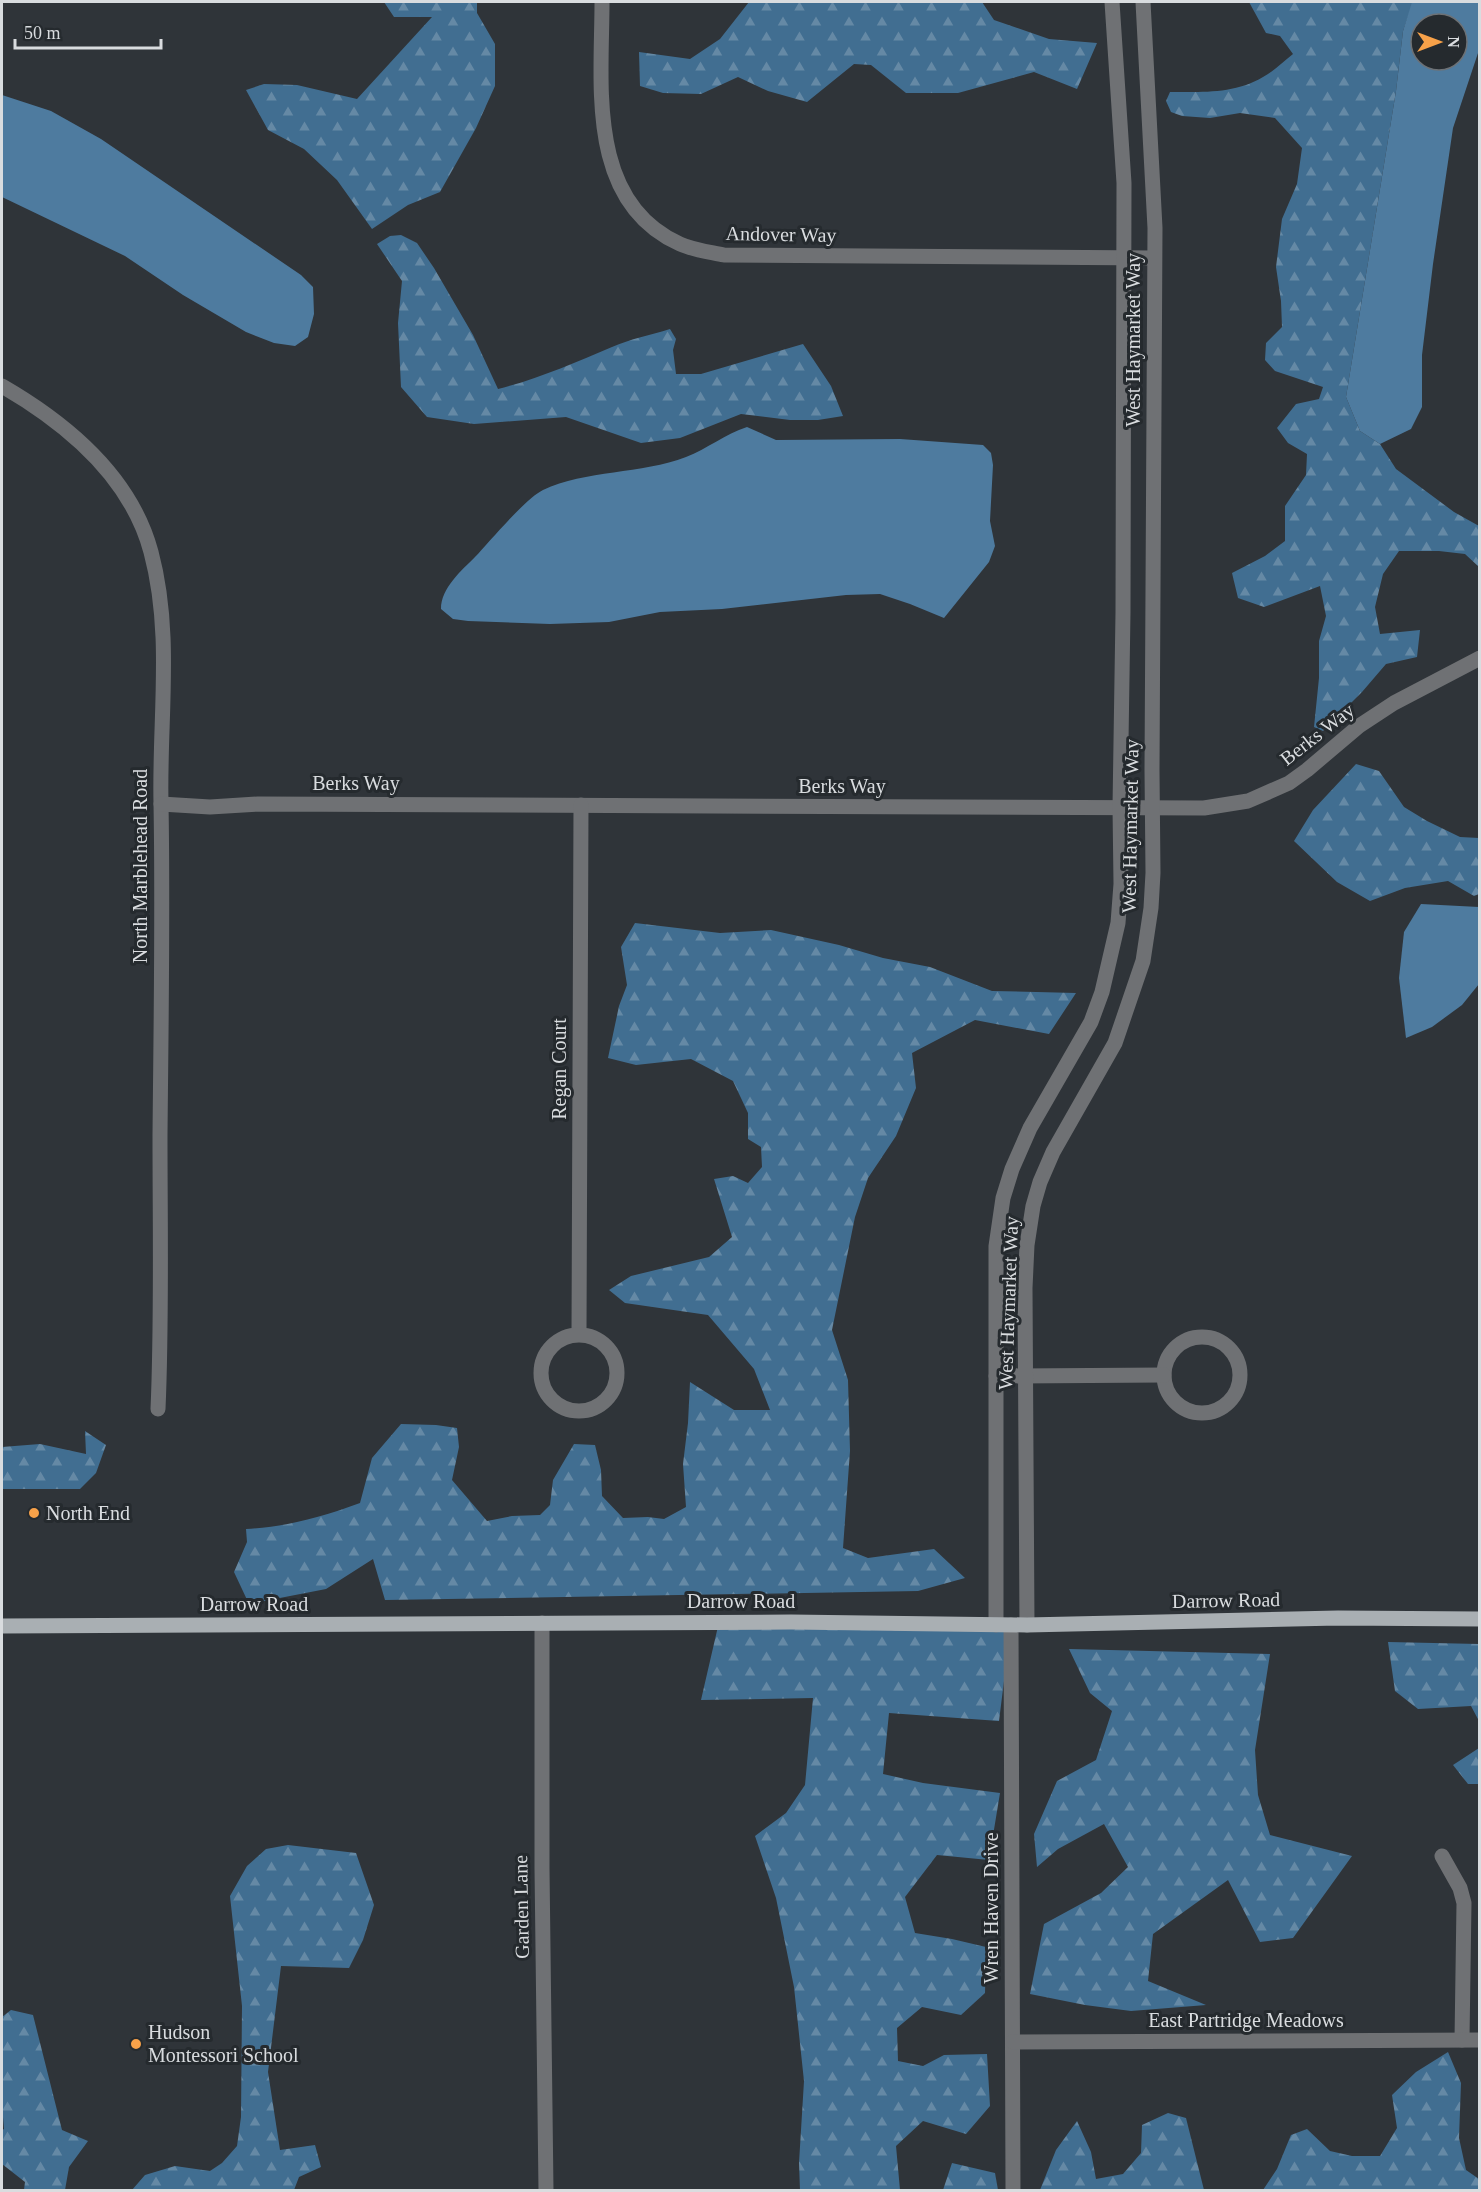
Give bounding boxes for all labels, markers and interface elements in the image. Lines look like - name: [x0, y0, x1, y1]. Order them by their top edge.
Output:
- scale bar: [15, 12, 160, 50]
- north arrow: [1409, 12, 1469, 72]
- text: 50 m: [24, 23, 61, 43]
- text: N: [1445, 36, 1462, 48]
- street label: Andover Way: [725, 222, 837, 247]
- street label: West Haymarket Way: [1122, 253, 1145, 427]
- street label: Berks Way: [1276, 698, 1359, 770]
- street label: West Haymarket Way: [1117, 739, 1144, 913]
- street label: North Marblehead Road: [129, 769, 151, 963]
- street label: Berks Way: [312, 772, 400, 795]
- street label: Berks Way: [798, 775, 886, 798]
- street label: Regan Court: [548, 1018, 571, 1120]
- street label: West Haymarket Way: [994, 1216, 1023, 1390]
- place label: North End: [46, 1502, 130, 1524]
- marker: North End: [27, 1506, 41, 1520]
- street label: Darrow Road: [1172, 1588, 1280, 1612]
- street label: Darrow Road: [687, 1590, 795, 1612]
- street label: Darrow Road: [200, 1593, 308, 1615]
- street label: Wren Haven Drive: [980, 1832, 1002, 1984]
- street label: Garden Lane: [509, 1855, 533, 1959]
- street label: East Partridge Meadows: [1148, 2009, 1344, 2032]
- place label: Hudson Montessori School: [148, 2021, 299, 2066]
- marker: Hudson Montessori School: [129, 2037, 143, 2051]

